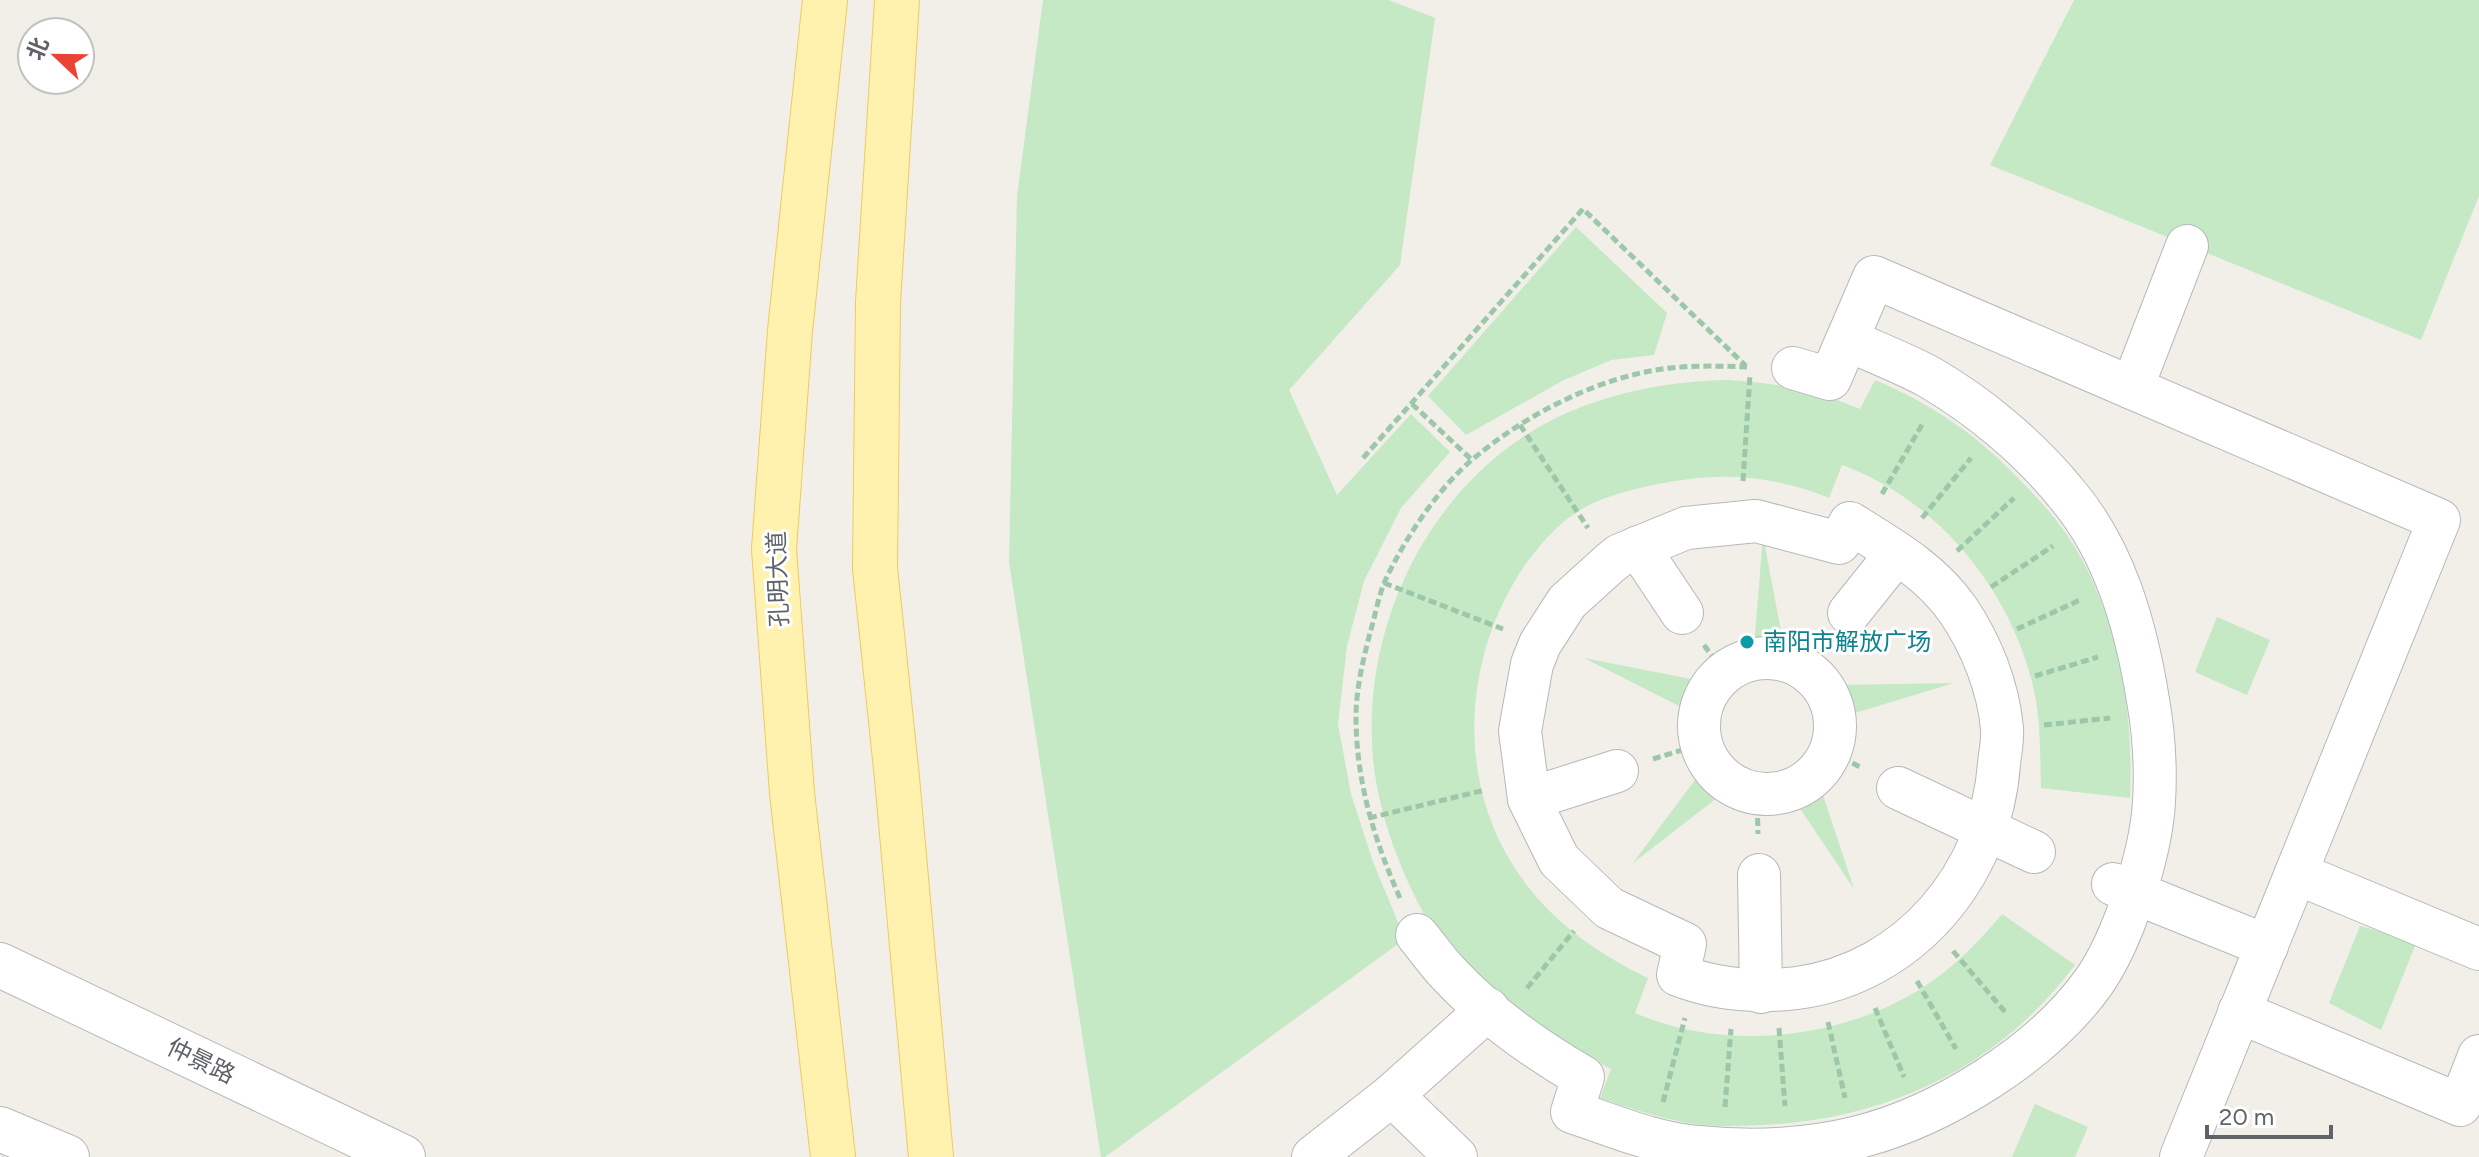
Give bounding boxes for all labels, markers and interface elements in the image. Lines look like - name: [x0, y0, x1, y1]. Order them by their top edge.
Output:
- north arrow: [16, 16, 96, 96]
- text: 北: [21, 33, 55, 64]
- street label: 孔明大道: [761, 531, 794, 627]
- place label: 南阳市解放广场: [1763, 627, 1931, 656]
- marker: 南阳市解放广场: [1738, 633, 1756, 651]
- street label: 仲景路: [163, 1032, 240, 1089]
- scale bar: [2207, 1089, 2331, 1139]
- text: 20 m: [2219, 1102, 2274, 1131]

